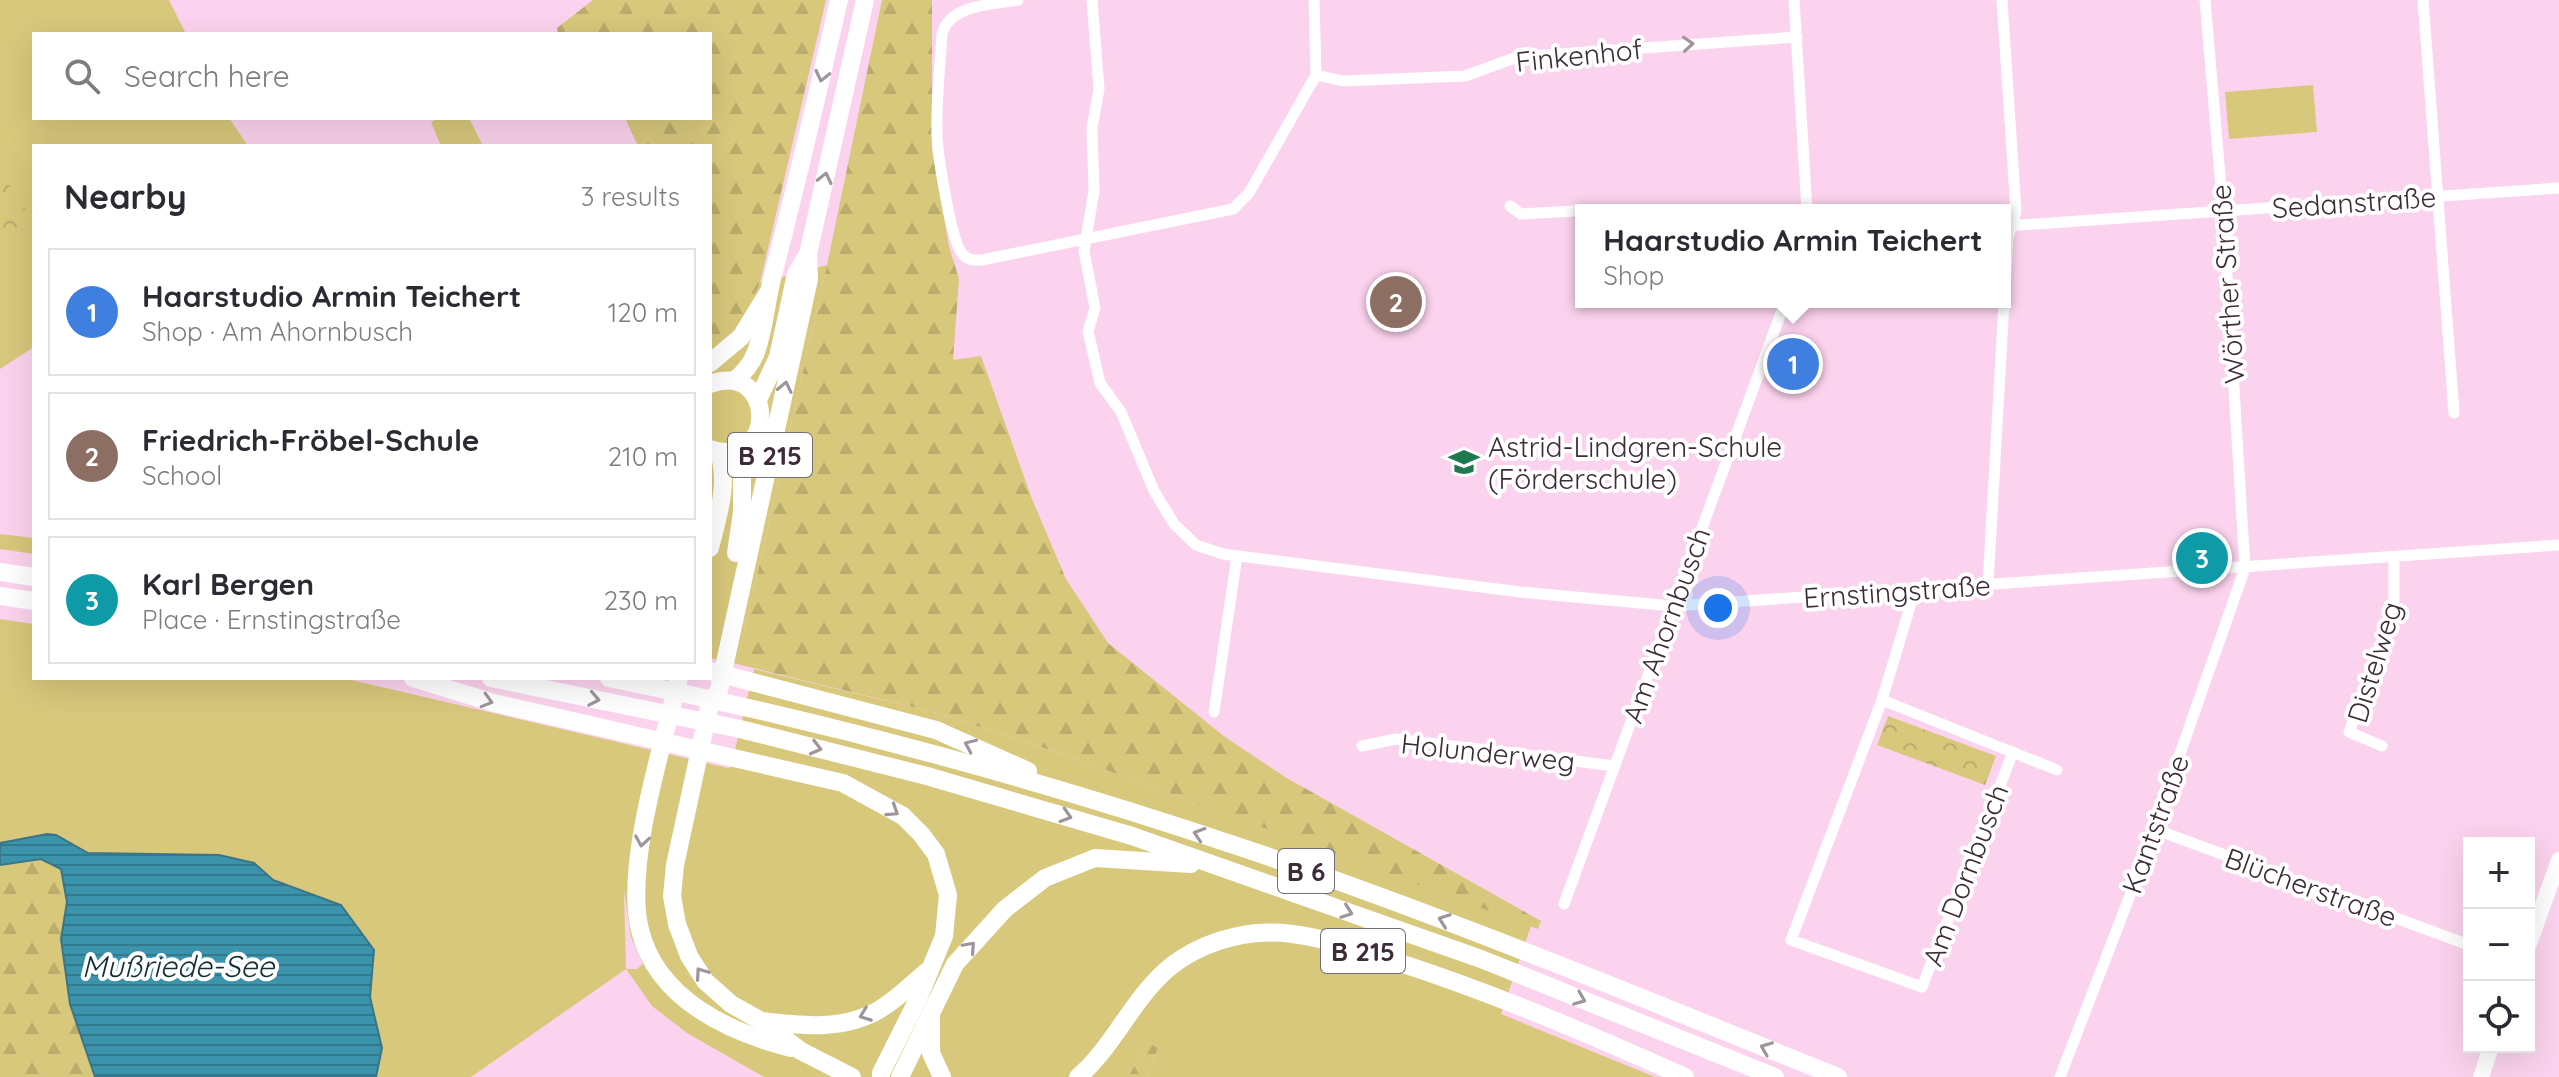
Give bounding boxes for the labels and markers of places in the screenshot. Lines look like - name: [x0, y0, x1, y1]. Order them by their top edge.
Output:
- pin: 2: [1370, 272, 1422, 332]
- pin: 1: [1767, 334, 1819, 394]
- place label: Astrid-Lindgren-Schule (Förderschule): [1488, 429, 1782, 496]
- school or university icon: Astrid-Lindgren-Schule (Förderschule): [1447, 445, 1481, 479]
- pin: 3: [2176, 528, 2228, 588]

